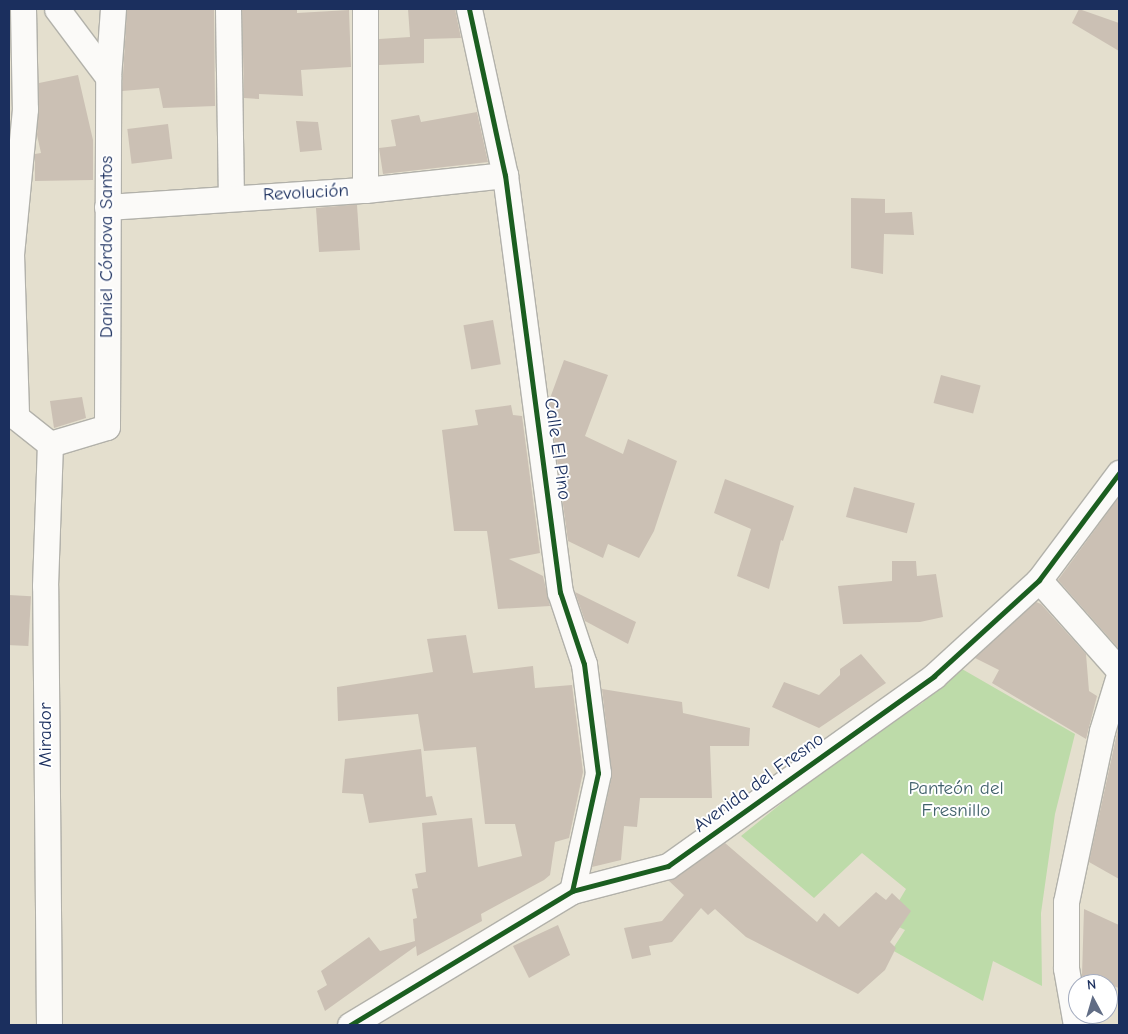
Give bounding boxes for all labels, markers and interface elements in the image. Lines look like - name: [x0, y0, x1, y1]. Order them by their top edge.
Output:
- street label: Daniel Córdova Santos: [96, 156, 118, 338]
- street label: Revolución: [262, 179, 350, 207]
- street label: Calle El Pino: [539, 396, 575, 502]
- street label: Mirador: [35, 703, 57, 767]
- street label: Avenida del Fresno: [689, 728, 829, 838]
- park label: Panteón del Fresnillo: [908, 778, 1004, 822]
- north arrow: [1068, 974, 1118, 1024]
- text: N: [1086, 976, 1097, 994]

